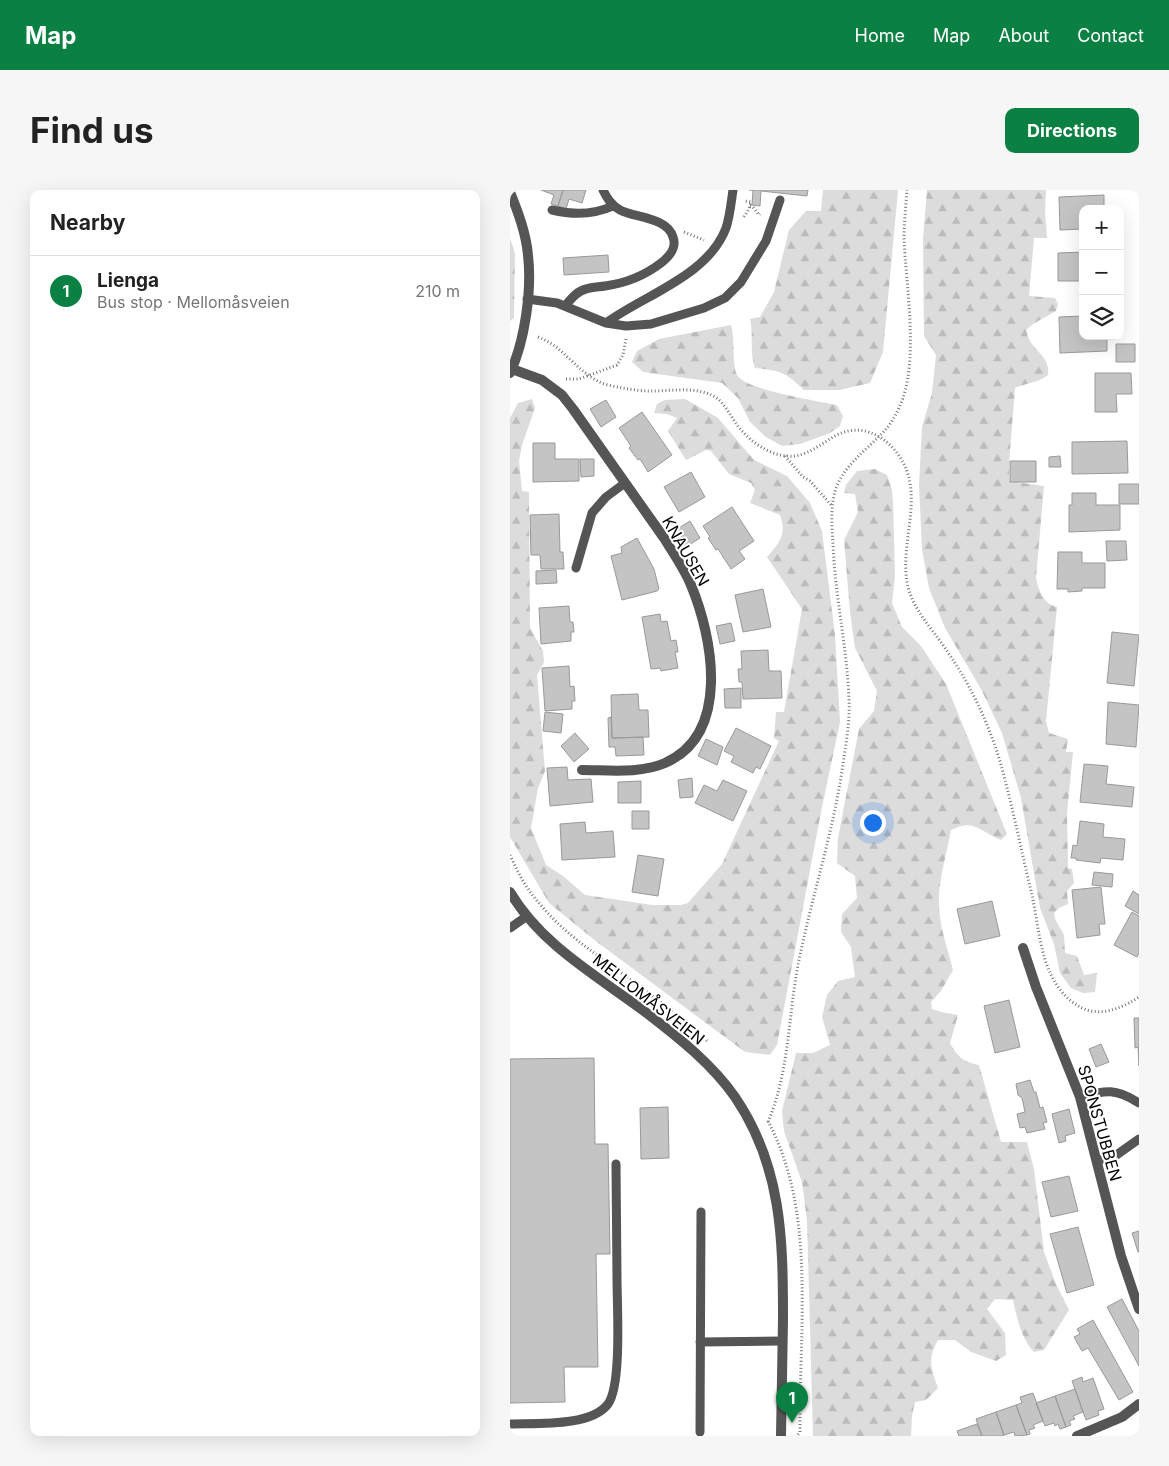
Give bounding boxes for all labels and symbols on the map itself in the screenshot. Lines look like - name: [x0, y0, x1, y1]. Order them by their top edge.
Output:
- street label: KNAUSEN: [658, 512, 714, 590]
- your location: [860, 810, 886, 836]
- street label: MELLOMÅSVEIEN: [589, 949, 709, 1049]
- street label: SPONSTUBBEN: [1074, 1063, 1126, 1183]
- pin: 1: [776, 1382, 808, 1423]

